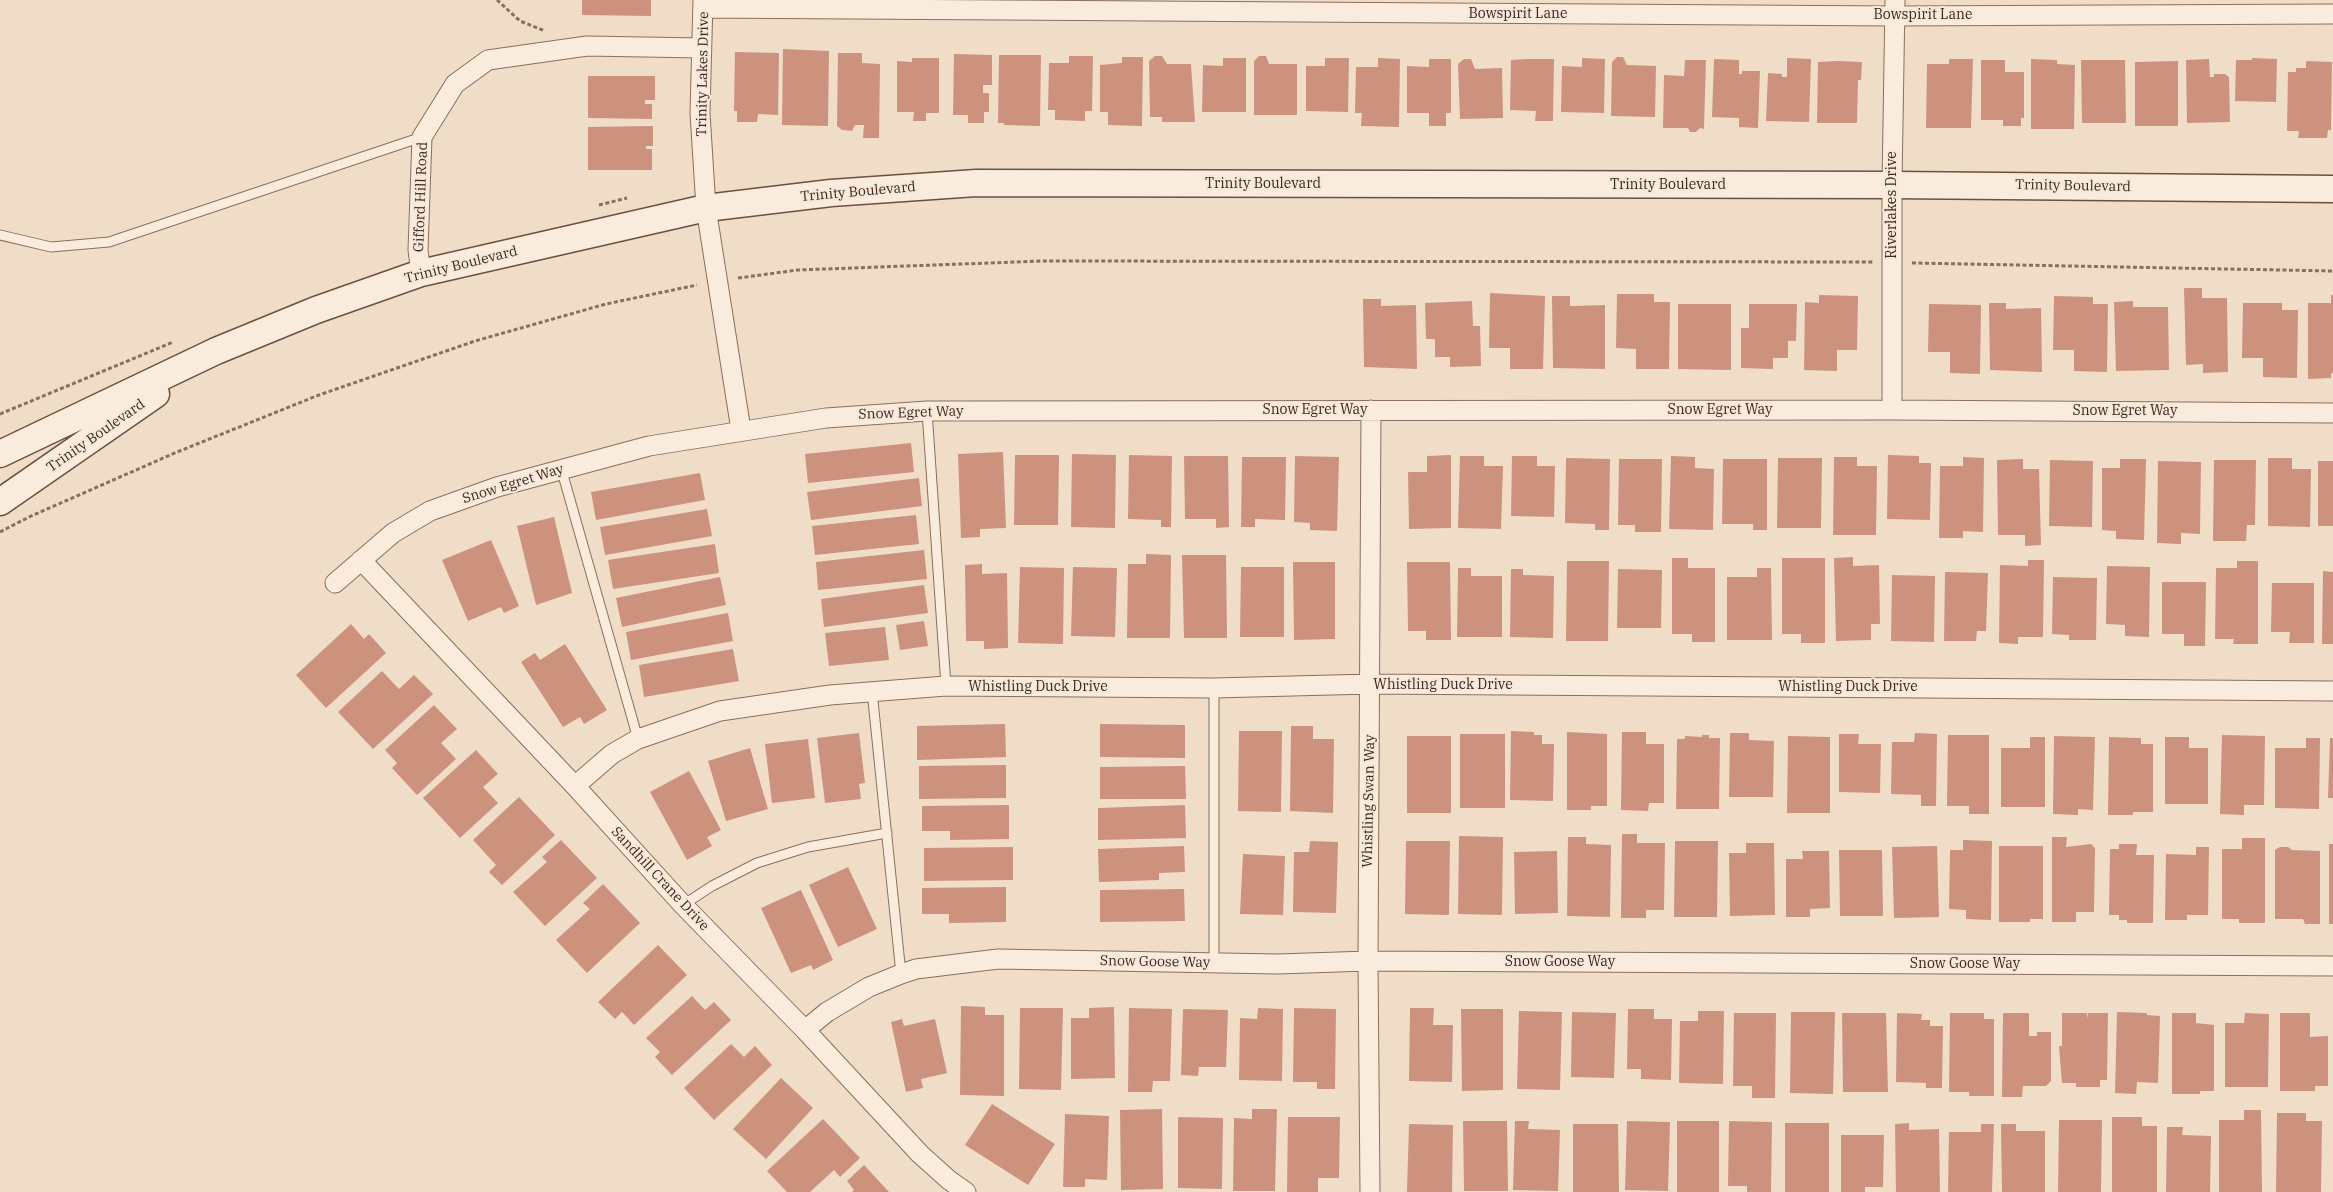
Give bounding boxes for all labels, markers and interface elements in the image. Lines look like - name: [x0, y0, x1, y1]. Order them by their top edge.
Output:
- street label: Bowspirit Lane: [1468, 6, 1568, 22]
- street label: Bowspirit Lane: [1873, 7, 1973, 23]
- street label: Trinity Lakes Drive: [694, 11, 712, 137]
- street label: Gifford Hill Road: [411, 142, 431, 252]
- street label: Riverlakes Drive: [1884, 151, 1900, 259]
- street label: Trinity Boulevard: [1205, 176, 1321, 192]
- street label: Trinity Boulevard: [1610, 177, 1726, 193]
- street label: Trinity Boulevard: [2015, 177, 2131, 195]
- street label: Trinity Boulevard: [800, 179, 916, 205]
- street label: Trinity Boulevard: [403, 243, 519, 287]
- street label: Trinity Boulevard: [44, 396, 148, 476]
- street label: Snow Egret Way: [1262, 402, 1368, 418]
- street label: Snow Egret Way: [1667, 402, 1773, 418]
- street label: Snow Egret Way: [858, 403, 964, 423]
- street label: Snow Egret Way: [2072, 403, 2178, 419]
- street label: Snow Egret Way: [460, 461, 566, 507]
- street label: Whistling Duck Drive: [1373, 677, 1513, 693]
- street label: Whistling Duck Drive: [968, 679, 1108, 695]
- street label: Whistling Duck Drive: [1778, 679, 1918, 695]
- street label: Whistling Swan Way: [1359, 734, 1379, 868]
- street label: Sandhill Crane Drive: [608, 824, 712, 934]
- street label: Snow Goose Way: [1100, 953, 1210, 971]
- street label: Snow Goose Way: [1505, 954, 1615, 970]
- street label: Snow Goose Way: [1910, 956, 2020, 972]

